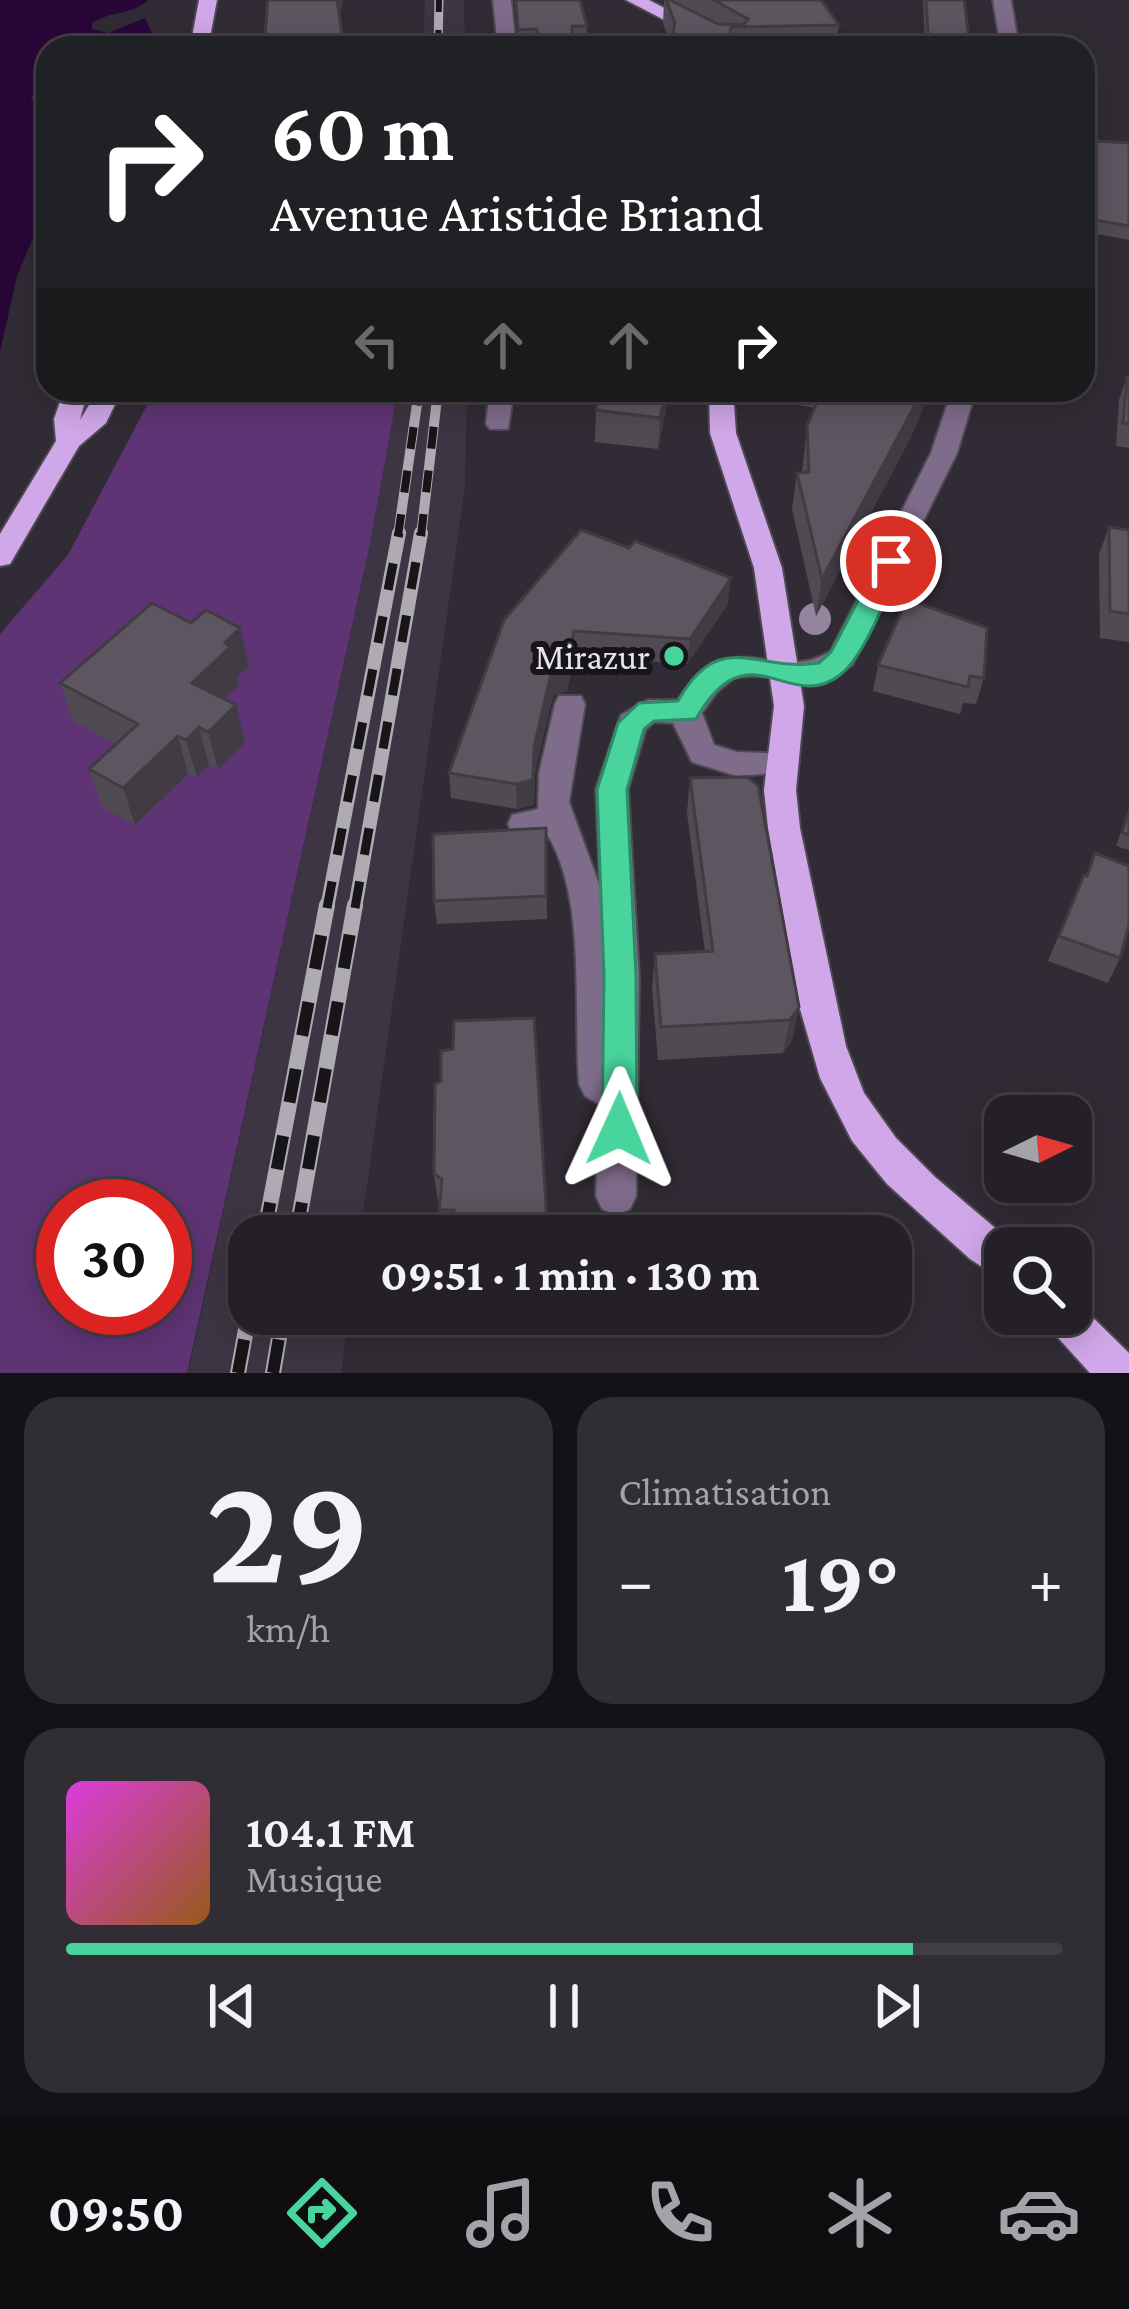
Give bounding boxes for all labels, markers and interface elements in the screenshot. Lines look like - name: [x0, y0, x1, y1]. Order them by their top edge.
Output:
- icon: right: [72, 84, 228, 240]
- text: 60 m: [270, 85, 454, 178]
- text: Avenue Aristide Briand: [270, 183, 764, 243]
- icon: left: [344, 312, 410, 378]
- icon: ahead: [470, 312, 536, 378]
- icon: ahead: [596, 312, 662, 378]
- icon: right: [722, 312, 788, 378]
- pin: [840, 510, 942, 612]
- icon: arrive: [858, 528, 924, 594]
- place label: Mirazur: [535, 637, 650, 677]
- marker: Mirazur: [661, 643, 687, 669]
- position arrow: [556, 1066, 682, 1192]
- north arrow: [984, 1095, 1092, 1203]
- map controls: [984, 1095, 1092, 1335]
- speed limit sign: 30: [36, 1179, 192, 1335]
- button: search: [984, 1227, 1092, 1335]
- text: 09:51 · 1 min · 130 m: [380, 1250, 760, 1300]
- text: 29: [206, 1442, 370, 1616]
- text: Climatisation: [619, 1470, 831, 1513]
- text: 19°: [782, 1530, 900, 1630]
- text: −: [619, 1544, 653, 1617]
- text: +: [1028, 1544, 1063, 1617]
- text: km/h: [246, 1607, 330, 1650]
- text: 104.1 FM: [246, 1807, 415, 1857]
- text: Musique: [246, 1857, 382, 1900]
- icon: previous: [199, 1973, 265, 2039]
- icon: pause: [531, 1973, 597, 2039]
- icon: next: [864, 1973, 930, 2039]
- icon: directions: [280, 2171, 364, 2255]
- icon: music: [459, 2171, 543, 2255]
- icon: phone: [638, 2171, 722, 2255]
- icon: climate: [818, 2171, 902, 2255]
- icon: car: [997, 2171, 1081, 2255]
- text: 09:50: [48, 2183, 184, 2243]

